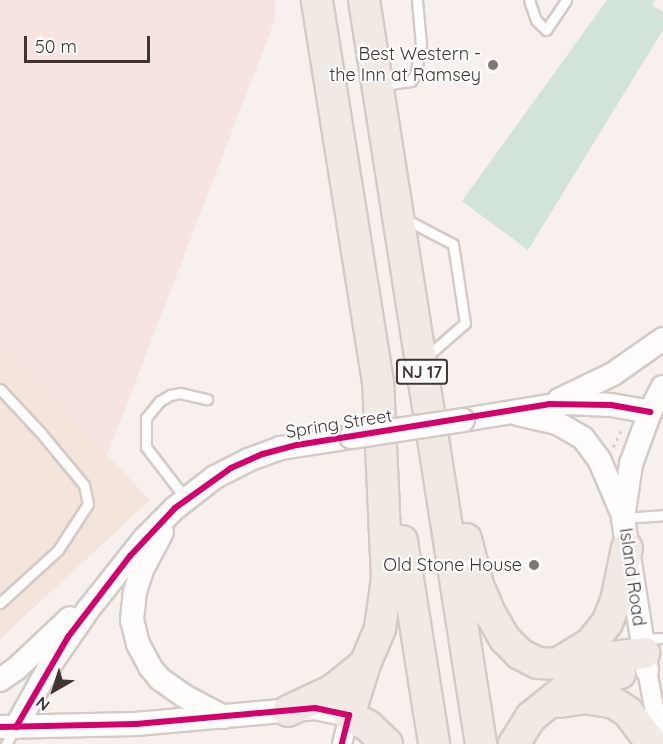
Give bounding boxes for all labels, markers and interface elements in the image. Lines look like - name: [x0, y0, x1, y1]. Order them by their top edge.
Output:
- scale bar: [27, 24, 153, 62]
- text: 50 m: [35, 35, 77, 58]
- place label: Best Western - the Inn at Ramsey: [329, 44, 481, 86]
- marker: Best Western - the Inn at Ramsey: [486, 58, 500, 72]
- road number: NJ 17: [395, 359, 449, 385]
- street label: Spring Street: [284, 405, 394, 443]
- street label: Island Road: [614, 527, 650, 627]
- place label: Old Stone House: [383, 554, 522, 576]
- marker: Old Stone House: [527, 558, 541, 572]
- north arrow: [24, 660, 84, 720]
- text: N: [32, 693, 54, 715]

